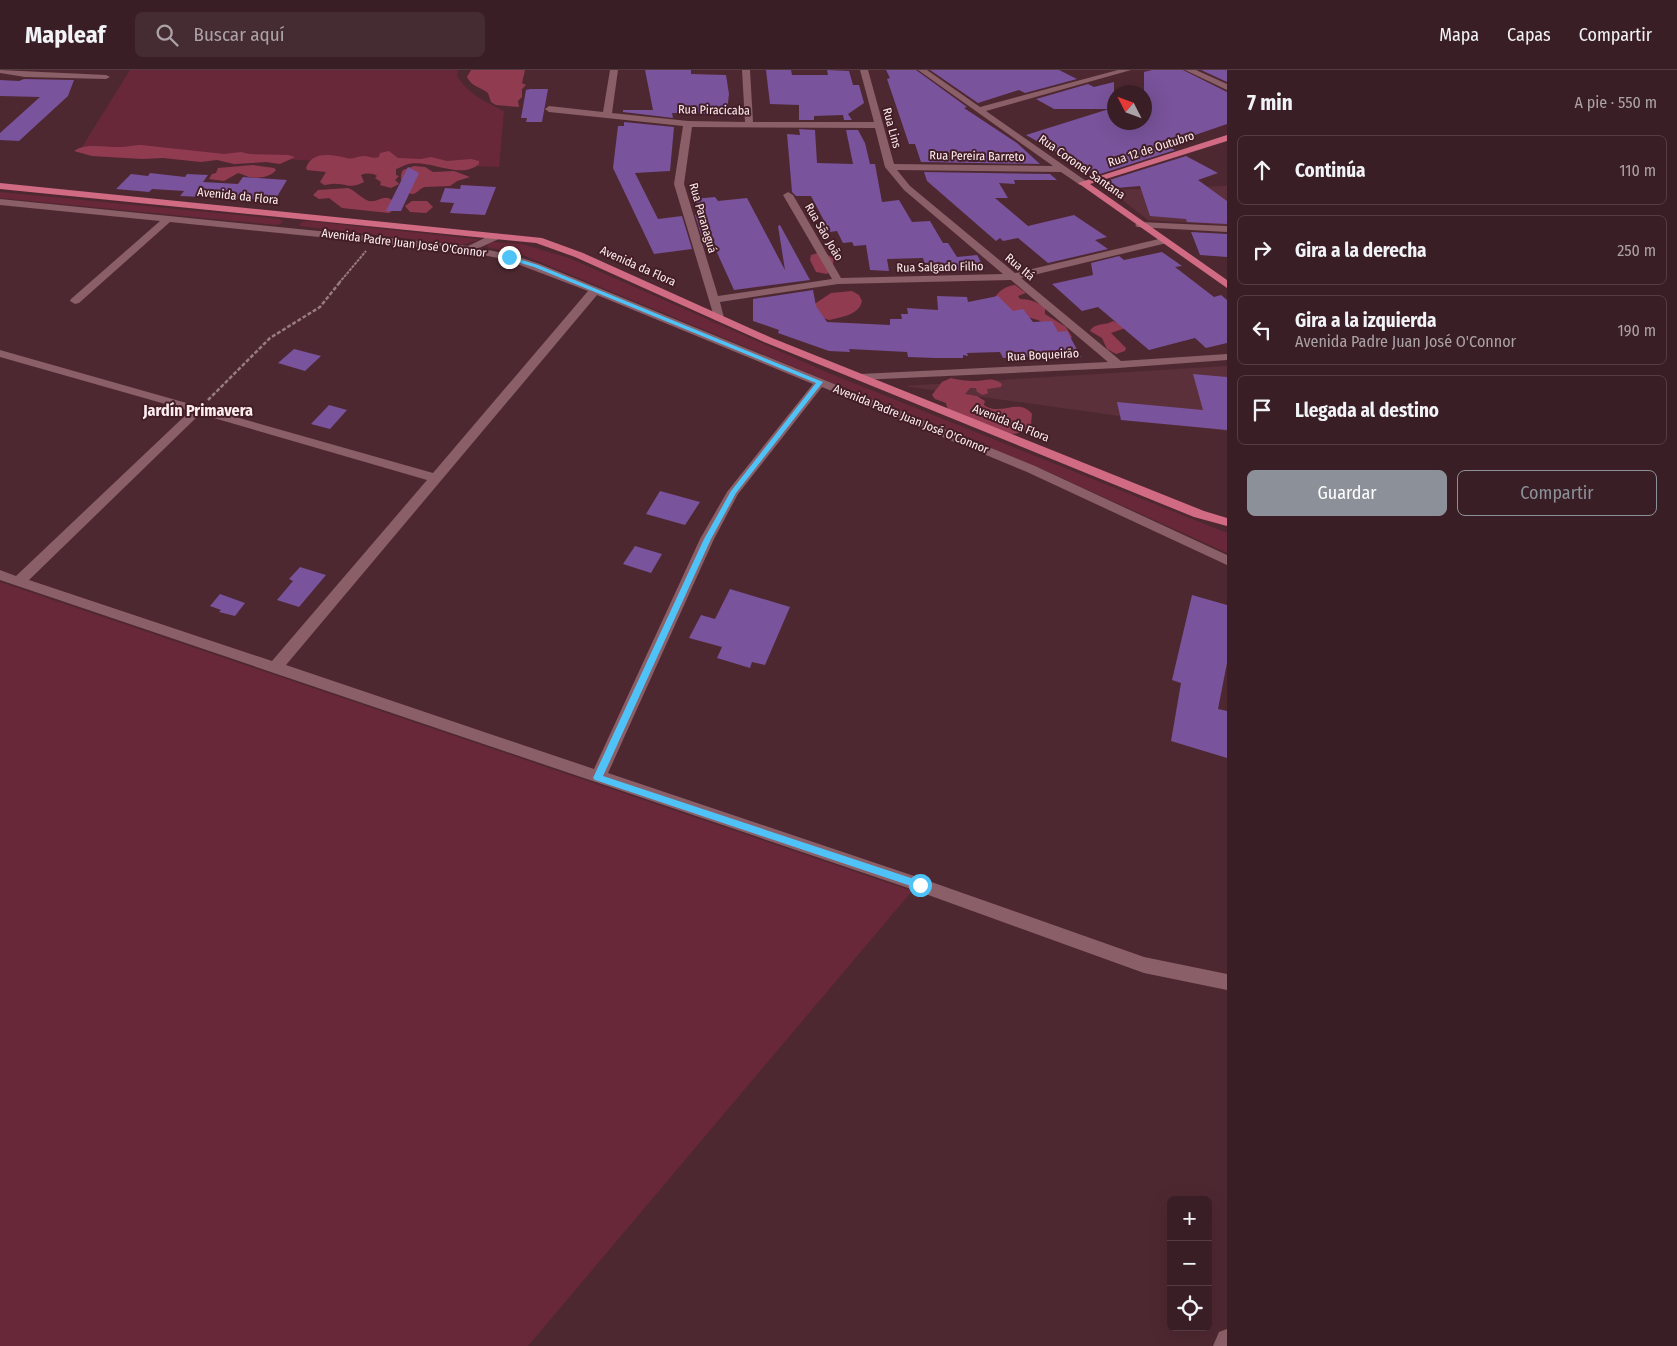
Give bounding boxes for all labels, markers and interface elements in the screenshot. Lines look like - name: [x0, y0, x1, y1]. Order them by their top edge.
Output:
- search box: [135, 12, 485, 57]
- text: Mapleaf: [25, 21, 105, 49]
- icon: search: [153, 21, 181, 49]
- text: Buscar aquí: [193, 23, 285, 46]
- text: Mapa: [1439, 24, 1479, 46]
- text: Capas: [1507, 24, 1551, 46]
- text: Compartir: [1579, 24, 1652, 46]
- north arrow: [1107, 85, 1152, 130]
- text: 7 min: [1247, 90, 1293, 116]
- text: A pie · 550 m: [1574, 93, 1657, 112]
- street label: Rua Piracicaba: [678, 102, 750, 118]
- street label: Rua Lins: [880, 106, 904, 150]
- street label: Rua 12 de Outubro: [1106, 128, 1196, 170]
- street label: Rua Coronel Santana: [1036, 132, 1128, 202]
- street label: Rua Pereira Barreto: [929, 148, 1025, 164]
- icon: ahead: [1248, 156, 1276, 184]
- text: Continúa: [1295, 159, 1366, 182]
- text: 110 m: [1619, 161, 1656, 180]
- street label: Rua Paranaguá: [686, 181, 720, 255]
- street label: Avenida da Flora: [197, 185, 279, 207]
- street label: Rua São João: [802, 201, 846, 263]
- street label: Avenida Padre Juan José O'Connor: [321, 226, 488, 260]
- icon: right: [1248, 236, 1276, 264]
- text: Gira a la derecha: [1295, 239, 1427, 262]
- text: 250 m: [1617, 241, 1656, 260]
- street label: Avenida da Flora: [598, 243, 678, 289]
- route end: [498, 246, 521, 269]
- street label: Rua Itá: [1002, 251, 1038, 283]
- street label: Rua Salgado Filho: [896, 259, 984, 275]
- text: Gira a la izquierda: [1295, 309, 1437, 332]
- icon: left: [1248, 316, 1276, 344]
- text: 190 m: [1618, 321, 1656, 340]
- text: Avenida Padre Juan José O'Connor: [1295, 332, 1516, 351]
- street label: Rua Boqueirão: [1007, 346, 1079, 364]
- street label: Avenida Padre Juan José O'Connor: [831, 381, 991, 457]
- icon: arrive: [1248, 396, 1276, 424]
- text: Llegada al destino: [1295, 399, 1439, 422]
- district label: Jardín Primavera: [142, 401, 253, 420]
- street label: Avenida da Flora: [971, 401, 1051, 445]
- button: Guardar: [1247, 470, 1447, 516]
- button: Compartir: [1457, 470, 1657, 516]
- route start: [909, 874, 932, 897]
- map controls: [1167, 1196, 1212, 1331]
- button: +: [1167, 1196, 1212, 1241]
- button: −: [1167, 1241, 1212, 1286]
- button: locate: [1167, 1286, 1212, 1331]

